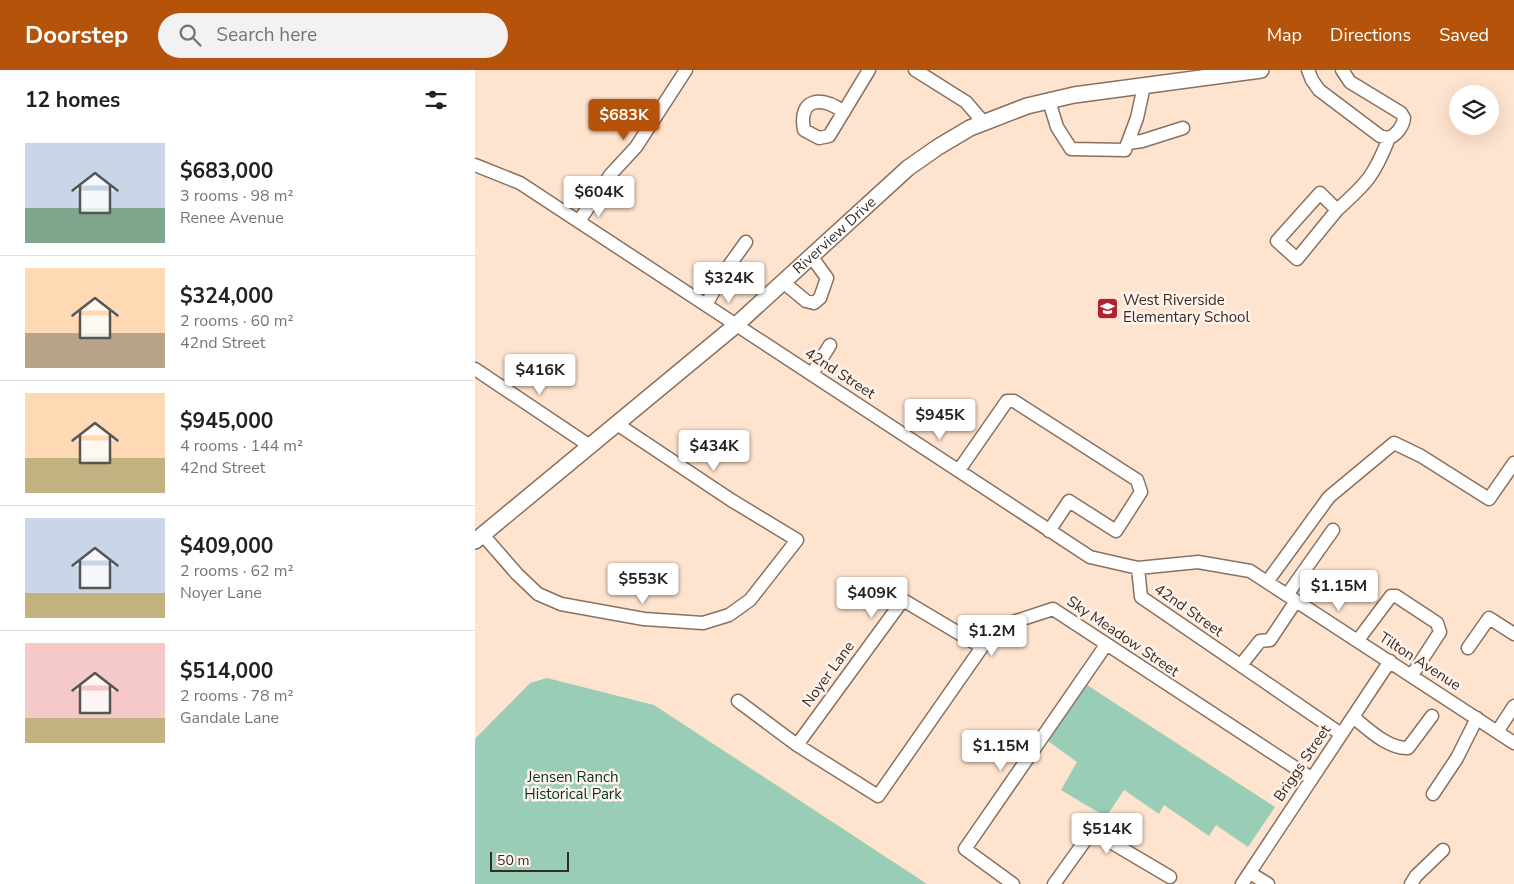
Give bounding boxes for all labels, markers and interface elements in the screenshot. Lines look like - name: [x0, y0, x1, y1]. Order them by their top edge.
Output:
- search box: [158, 13, 508, 58]
- text: Doorstep: [25, 19, 128, 51]
- icon: search: [176, 21, 204, 49]
- text: Search here: [216, 22, 317, 48]
- text: Map: [1267, 23, 1302, 47]
- text: Directions: [1330, 23, 1411, 47]
- text: Saved: [1439, 23, 1489, 47]
- map controls: [1449, 85, 1499, 135]
- button: layers: [1449, 85, 1499, 135]
- text: 12 homes: [25, 86, 120, 114]
- icon: filters: [422, 86, 450, 114]
- pin: $683K: [589, 98, 659, 141]
- text: $683K: [599, 104, 649, 126]
- text: $683,000: [180, 157, 273, 185]
- icon: home: [65, 163, 125, 223]
- pin: $604K: [564, 176, 634, 218]
- text: $604K: [574, 181, 624, 203]
- text: 3 rooms · 98 m²: [180, 185, 293, 207]
- street label: Riverview Drive: [788, 192, 880, 278]
- text: Renee Avenue: [180, 207, 284, 229]
- pin: $324K: [694, 262, 764, 304]
- text: $324K: [704, 267, 754, 289]
- text: $324,000: [180, 282, 273, 310]
- icon: home: [65, 288, 125, 348]
- place label: West Riverside Elementary School: [1123, 290, 1250, 327]
- school or university icon: West Riverside Elementary School: [1095, 297, 1119, 321]
- text: 2 rooms · 60 m²: [180, 310, 293, 332]
- text: 42nd Street: [180, 332, 265, 354]
- street label: 42nd Street: [801, 343, 880, 404]
- pin: $416K: [505, 354, 575, 396]
- text: $416K: [515, 359, 565, 381]
- pin: $945K: [905, 398, 975, 441]
- text: $945K: [915, 404, 965, 426]
- text: $945,000: [180, 407, 273, 435]
- icon: home: [65, 413, 125, 473]
- pin: $434K: [679, 430, 749, 472]
- text: 4 rooms · 144 m²: [180, 435, 303, 457]
- text: $434K: [689, 435, 739, 457]
- text: 42nd Street: [180, 457, 265, 479]
- text: $409,000: [180, 532, 273, 560]
- icon: home: [65, 538, 125, 598]
- text: 2 rooms · 62 m²: [180, 560, 293, 582]
- pin: $553K: [608, 562, 678, 605]
- text: $553K: [618, 568, 668, 590]
- pin: $1.15M: [1298, 570, 1380, 612]
- text: $1.15M: [1311, 575, 1367, 597]
- pin: $409K: [837, 576, 907, 619]
- street label: 42nd Street: [1150, 579, 1228, 642]
- text: Noyer Lane: [180, 582, 262, 604]
- text: $409K: [847, 582, 897, 604]
- street label: Sky Meadow Street: [1063, 591, 1184, 681]
- pin: $1.2M: [957, 614, 1027, 657]
- text: $1.2M: [969, 620, 1015, 642]
- street label: Tilton Avenue: [1375, 627, 1465, 695]
- street label: Noyer Lane: [797, 637, 859, 711]
- text: $514,000: [180, 657, 273, 685]
- icon: home: [65, 663, 125, 723]
- text: 2 rooms · 78 m²: [180, 685, 293, 707]
- text: Gandale Lane: [180, 707, 279, 729]
- street label: Briggs Street: [1269, 720, 1335, 805]
- pin: $1.15M: [960, 730, 1042, 772]
- text: $1.15M: [973, 735, 1029, 757]
- park label: Jensen Ranch Historical Park: [524, 767, 622, 804]
- pin: $514K: [1072, 812, 1142, 855]
- text: $514K: [1082, 818, 1132, 840]
- scale bar: [490, 849, 569, 872]
- text: 50 m: [497, 851, 529, 870]

